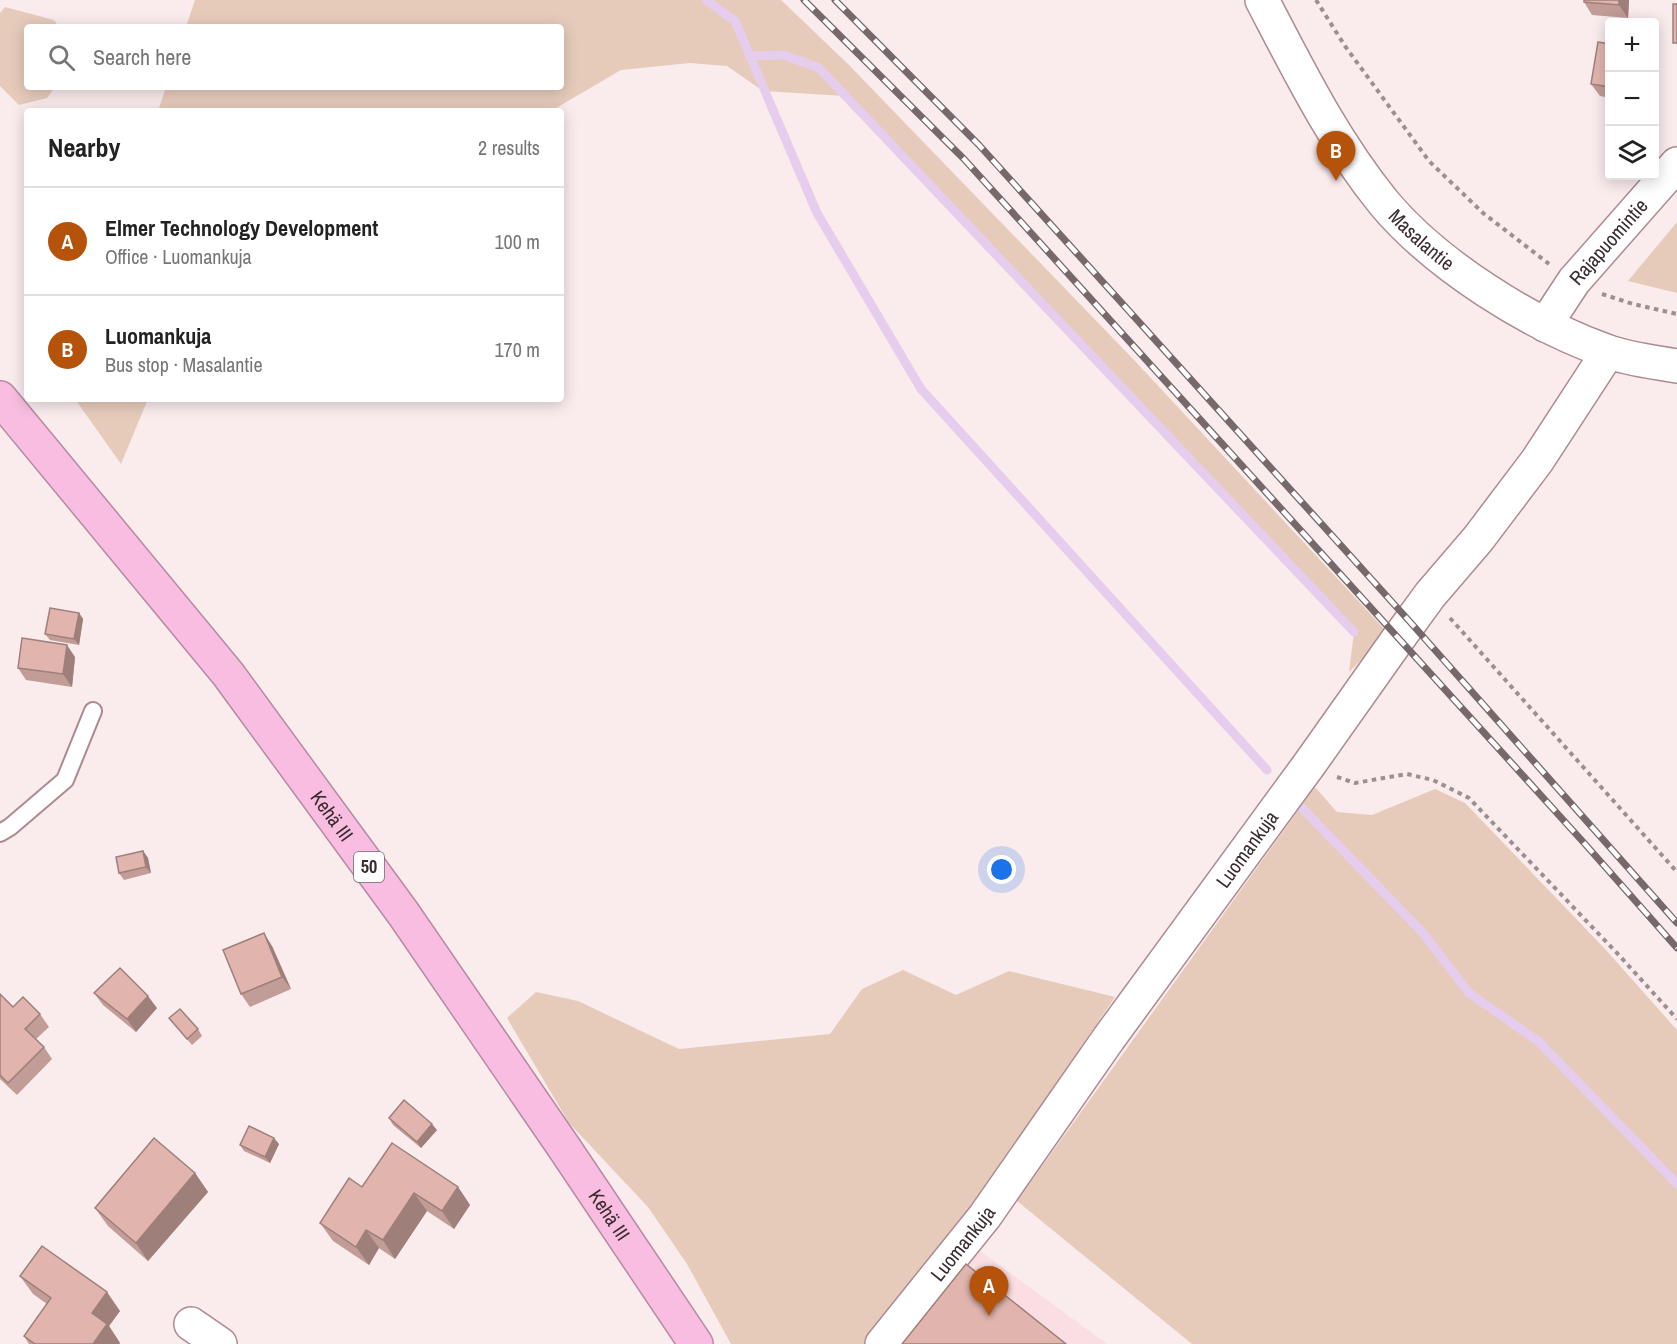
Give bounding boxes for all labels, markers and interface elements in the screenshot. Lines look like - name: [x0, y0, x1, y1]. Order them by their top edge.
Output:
- map controls: [1605, 18, 1659, 180]
- button: +: [1605, 18, 1659, 72]
- search box: [24, 24, 564, 90]
- icon: search: [45, 41, 78, 74]
- text: Search here: [93, 42, 191, 72]
- button: −: [1605, 72, 1659, 126]
- button: layers: [1605, 126, 1659, 180]
- text: Nearby: [48, 130, 120, 165]
- pin: B: [1316, 132, 1356, 181]
- text: 2 results: [478, 134, 540, 161]
- street label: Rajapuomintie: [1563, 192, 1654, 290]
- street label: Masalantie: [1383, 203, 1460, 276]
- text: Elmer Technology Development: [105, 213, 378, 243]
- text: A: [62, 228, 73, 255]
- text: 100 m: [494, 228, 540, 255]
- text: Office · Luomankuja: [105, 243, 252, 270]
- text: Luomankuja: [105, 321, 211, 351]
- text: B: [62, 336, 73, 363]
- text: 170 m: [494, 336, 540, 363]
- text: Bus stop · Masalantie: [105, 351, 263, 378]
- street label: Kehä III: [305, 785, 360, 847]
- street label: Luomankuja: [1209, 805, 1284, 893]
- road number: 50: [354, 852, 384, 882]
- your location: [987, 855, 1016, 884]
- street label: Kehä III: [583, 1184, 637, 1246]
- street label: Luomankuja: [924, 1200, 1001, 1286]
- pin: A: [970, 1266, 1008, 1316]

